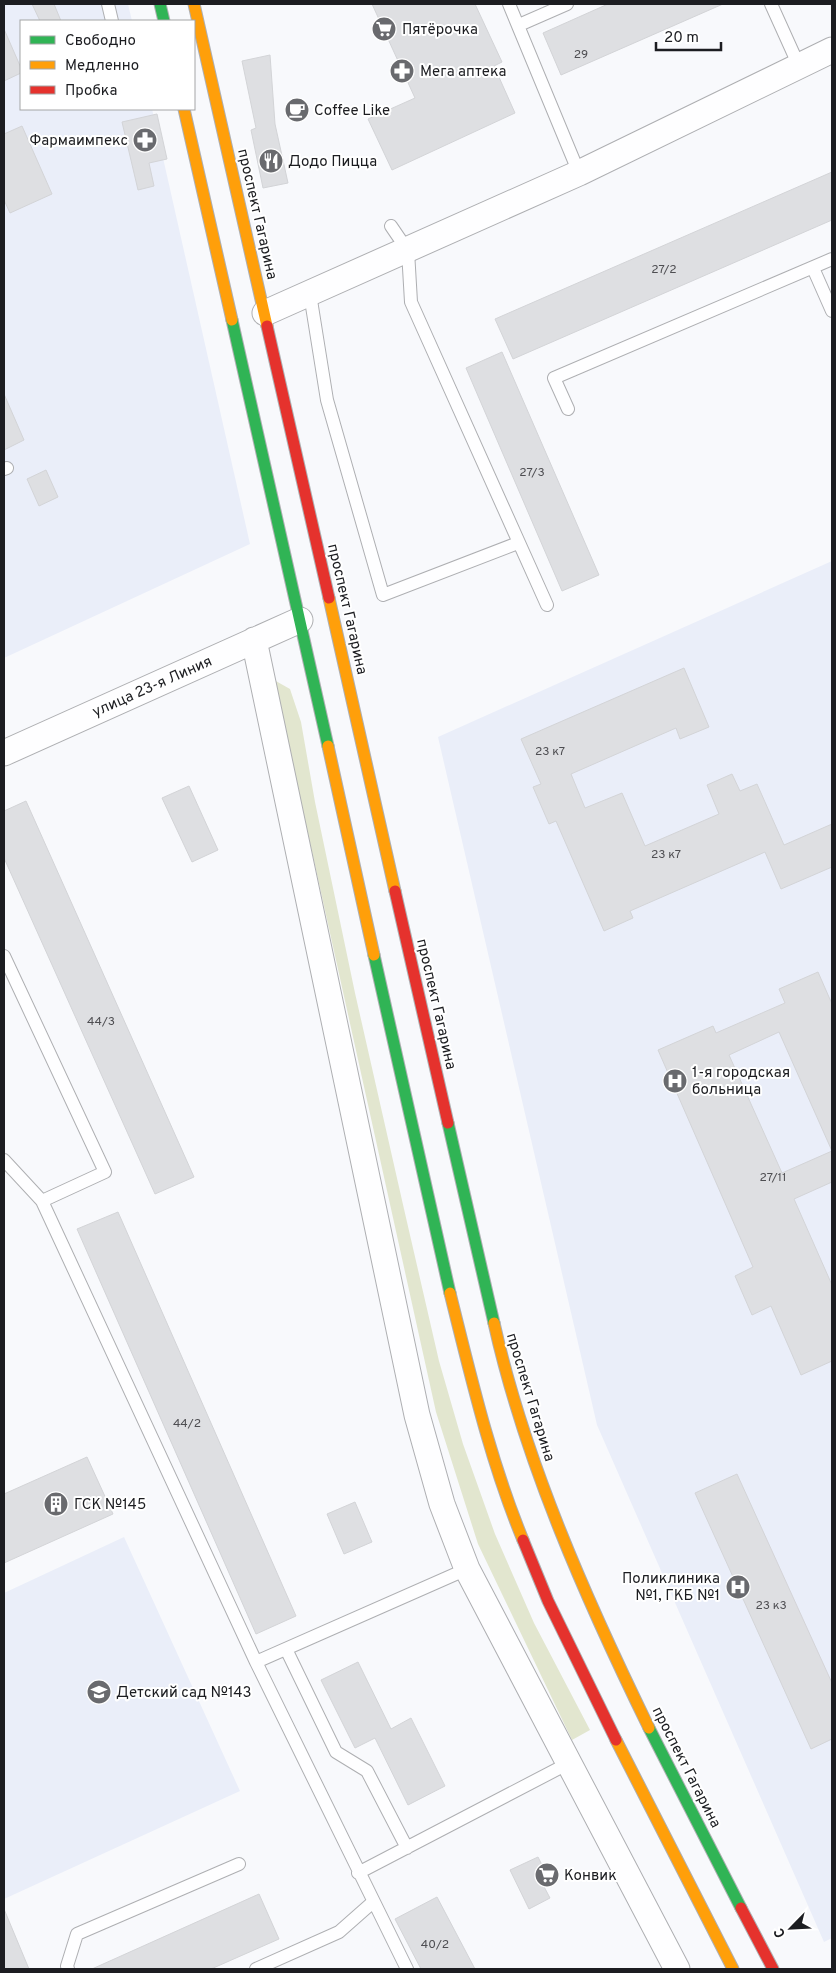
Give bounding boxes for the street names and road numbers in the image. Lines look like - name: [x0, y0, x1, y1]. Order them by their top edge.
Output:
- street label: проспект Гагарина: [232, 147, 281, 282]
- street label: проспект Гагарина: [322, 542, 371, 677]
- street label: улица 23-я Линия: [90, 652, 215, 722]
- street label: проспект Гагарина: [411, 937, 460, 1072]
- street label: проспект Гагарина: [501, 1331, 558, 1464]
- street label: проспект Гагарина: [647, 1704, 724, 1831]

